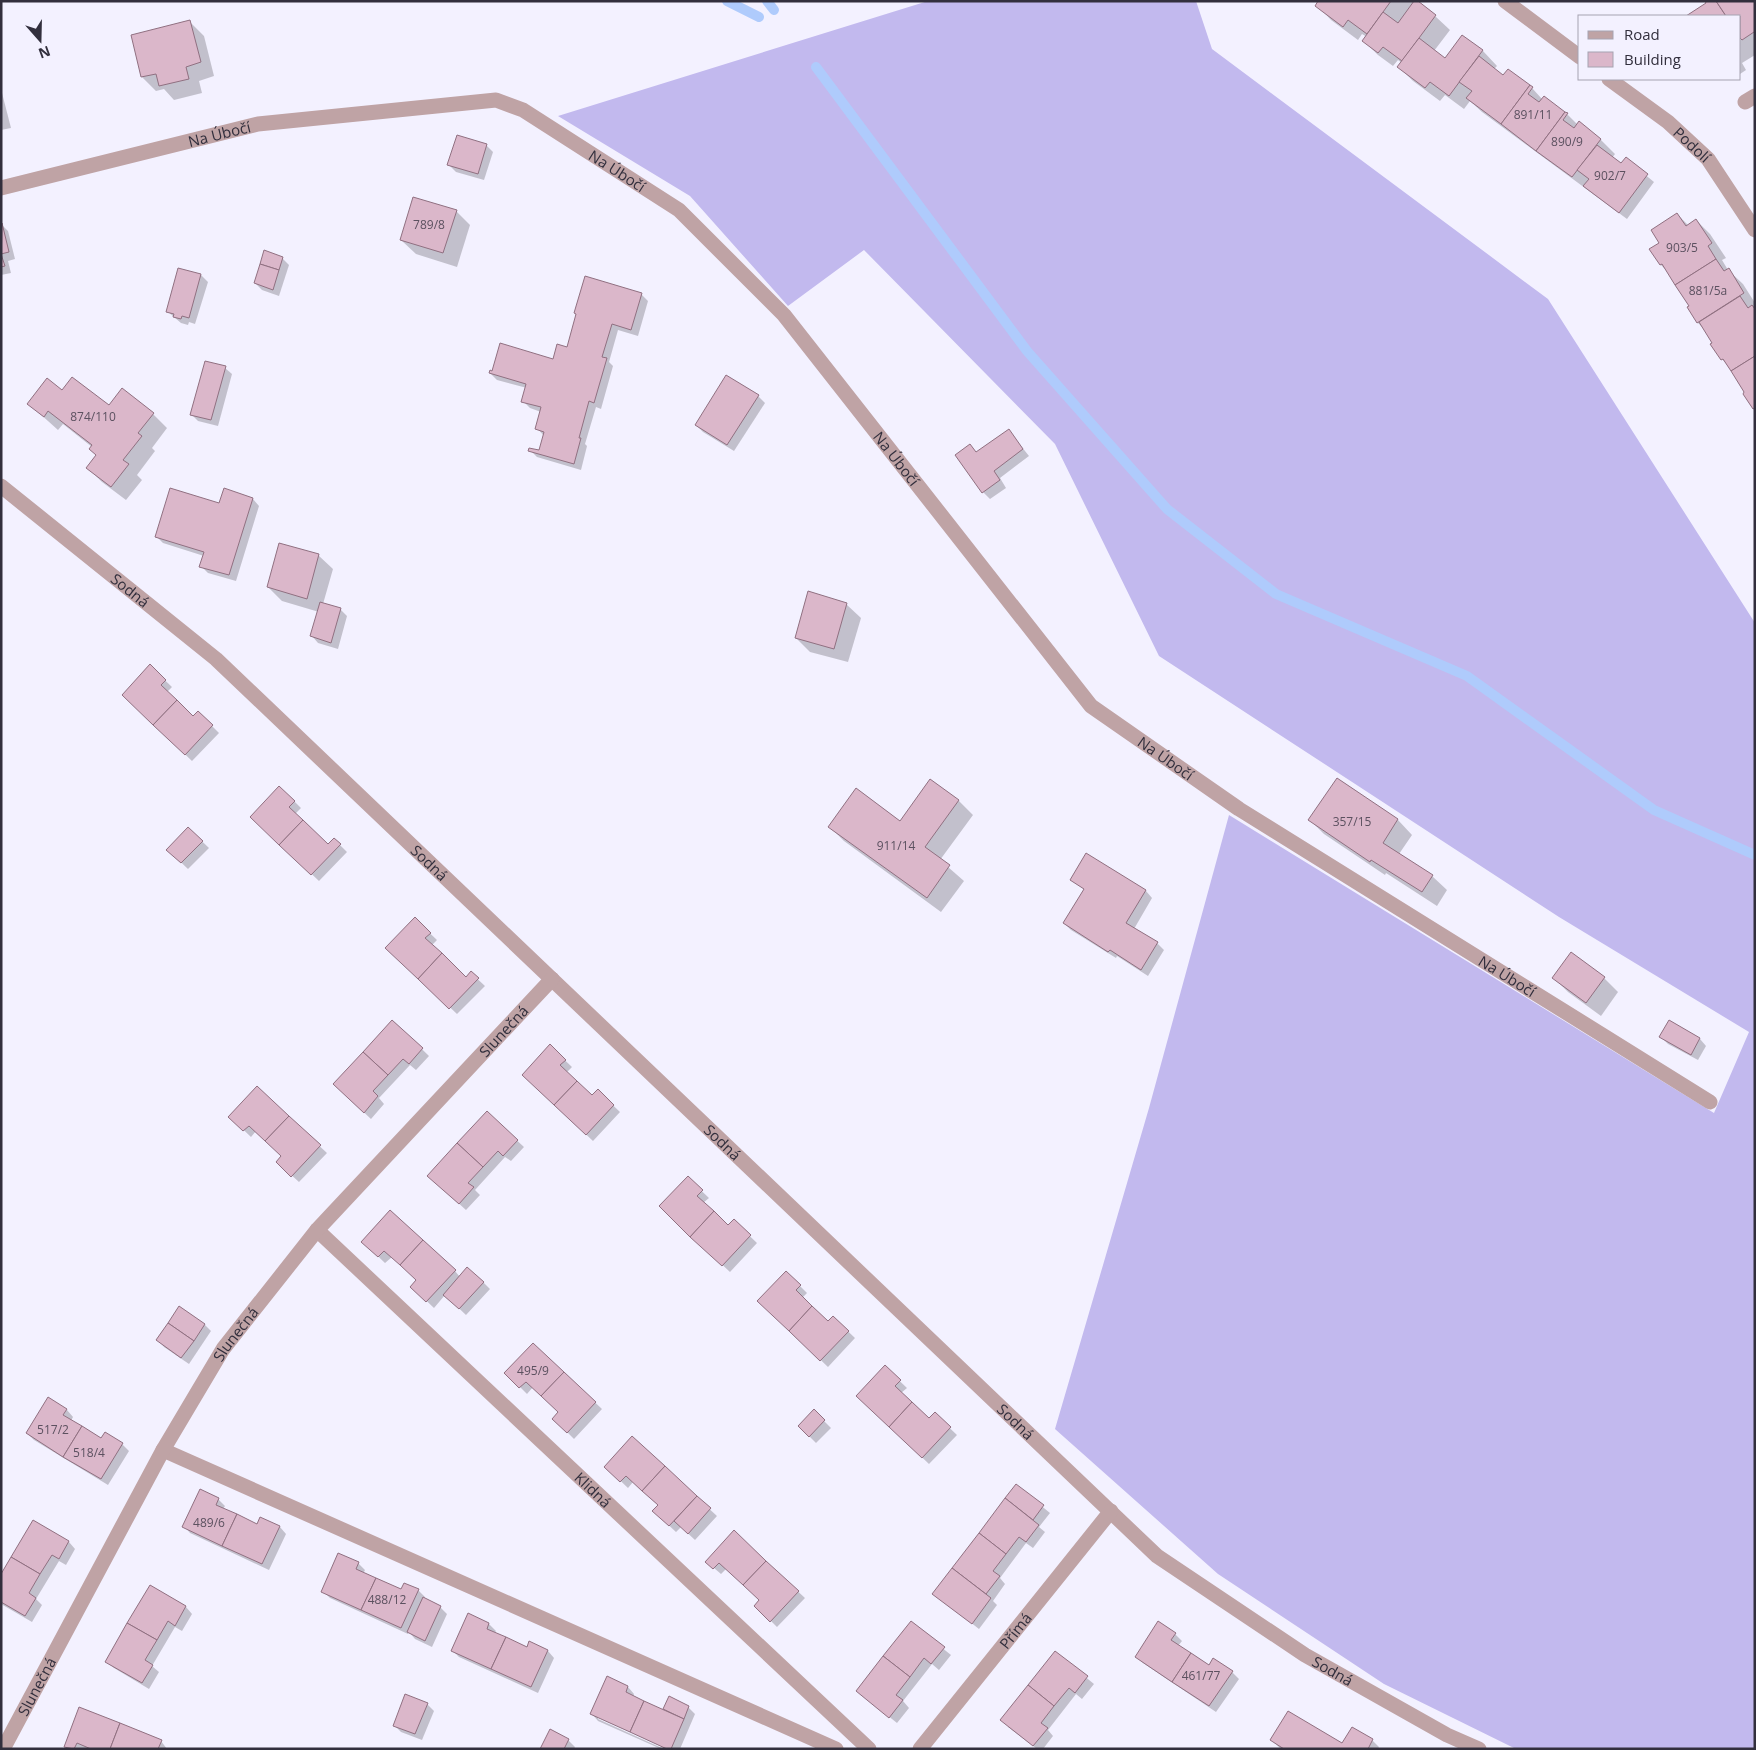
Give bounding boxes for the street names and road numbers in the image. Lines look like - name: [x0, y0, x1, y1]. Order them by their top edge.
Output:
- street label: Na Úbočí: [186, 116, 254, 151]
- street label: Podolí: [1669, 122, 1716, 167]
- street label: Na Úbočí: [585, 145, 651, 197]
- street label: Na Úbočí: [869, 427, 925, 491]
- street label: Sodná: [107, 568, 154, 612]
- street label: Na Úbočí: [1134, 732, 1199, 785]
- street label: Sodná: [407, 840, 452, 885]
- street label: Na Úbočí: [1475, 951, 1541, 1002]
- street label: Slunečná: [474, 1001, 532, 1061]
- street label: Sodná: [700, 1120, 746, 1164]
- street label: Slunečná: [208, 1303, 263, 1365]
- street label: Sodná: [993, 1399, 1039, 1444]
- street label: Klidná: [570, 1467, 616, 1512]
- street label: Přímá: [994, 1608, 1036, 1653]
- street label: Sodná: [1309, 1651, 1357, 1690]
- street label: Slunečná: [13, 1654, 60, 1719]

